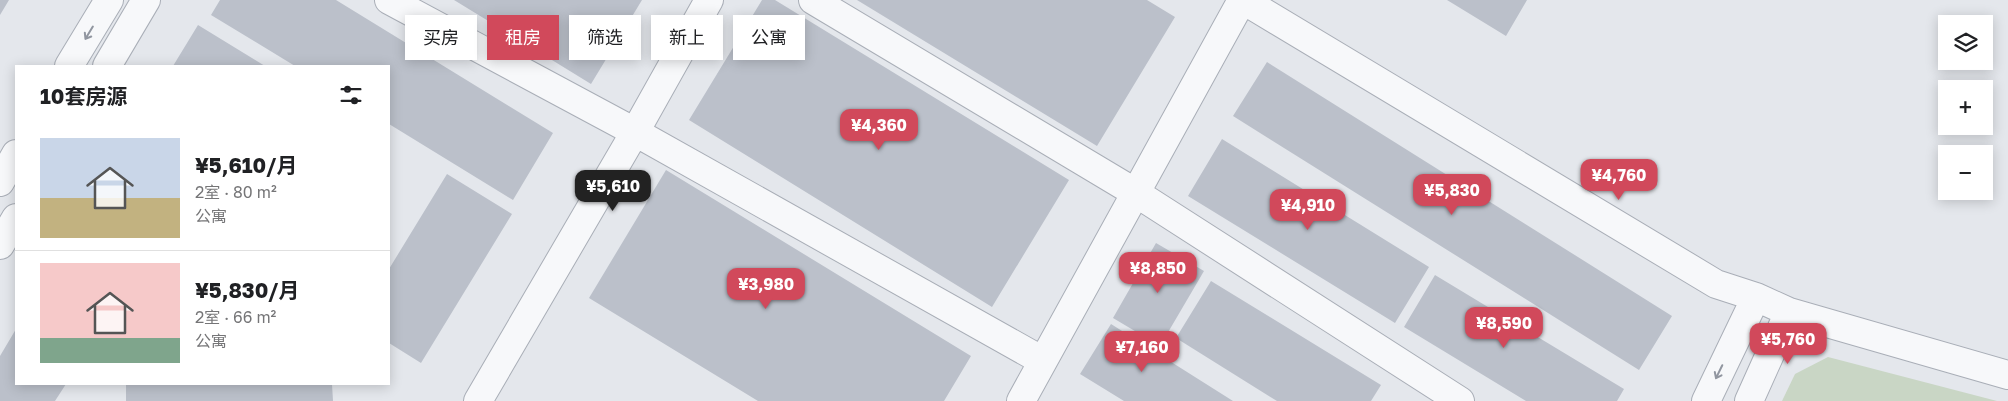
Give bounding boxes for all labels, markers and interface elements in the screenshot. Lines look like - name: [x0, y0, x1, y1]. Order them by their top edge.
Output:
- chip: 买房: [405, 15, 477, 60]
- chip: 租房: [487, 15, 559, 60]
- chip: 筛选: [569, 15, 641, 60]
- chip: 新上: [651, 15, 723, 60]
- chip: 公寓: [733, 15, 805, 60]
- map controls: [1938, 15, 1993, 200]
- button: layers: [1938, 15, 1993, 70]
- one-way arrow: [83, 26, 93, 40]
- button: +: [1938, 80, 1993, 135]
- icon: filters: [337, 81, 365, 109]
- text: 10套房源: [40, 83, 127, 109]
- pin: ¥4,360: [838, 108, 920, 151]
- text: ¥4,360: [851, 115, 907, 135]
- button: −: [1938, 145, 1993, 200]
- text: ¥5,610/月: [195, 152, 297, 178]
- icon: home: [80, 158, 140, 218]
- pin: ¥4,760: [1578, 158, 1660, 201]
- text: ¥4,760: [1592, 165, 1646, 185]
- pin: ¥5,610: [572, 170, 654, 212]
- pin: ¥5,830: [1411, 174, 1493, 216]
- text: ¥5,610: [586, 176, 640, 196]
- text: ¥5,830: [1424, 180, 1480, 200]
- text: 2室 · 80 m²: [195, 182, 277, 202]
- pin: ¥4,910: [1267, 188, 1349, 231]
- text: ¥4,910: [1281, 195, 1335, 215]
- text: 公寓: [195, 206, 227, 226]
- pin: ¥8,850: [1117, 252, 1199, 294]
- text: ¥8,850: [1130, 258, 1186, 278]
- pin: ¥3,980: [725, 268, 807, 310]
- text: ¥3,980: [738, 274, 794, 294]
- text: ¥5,830/月: [195, 277, 299, 303]
- icon: home: [80, 283, 140, 343]
- pin: ¥8,590: [1463, 306, 1545, 349]
- text: 2室 · 66 m²: [195, 307, 276, 327]
- text: ¥8,590: [1476, 313, 1532, 333]
- pin: ¥5,760: [1747, 322, 1829, 365]
- text: ¥5,760: [1761, 329, 1815, 349]
- pin: ¥7,160: [1101, 330, 1183, 373]
- text: 公寓: [195, 331, 227, 351]
- text: ¥7,160: [1115, 337, 1169, 357]
- one-way arrow: [1714, 364, 1723, 379]

